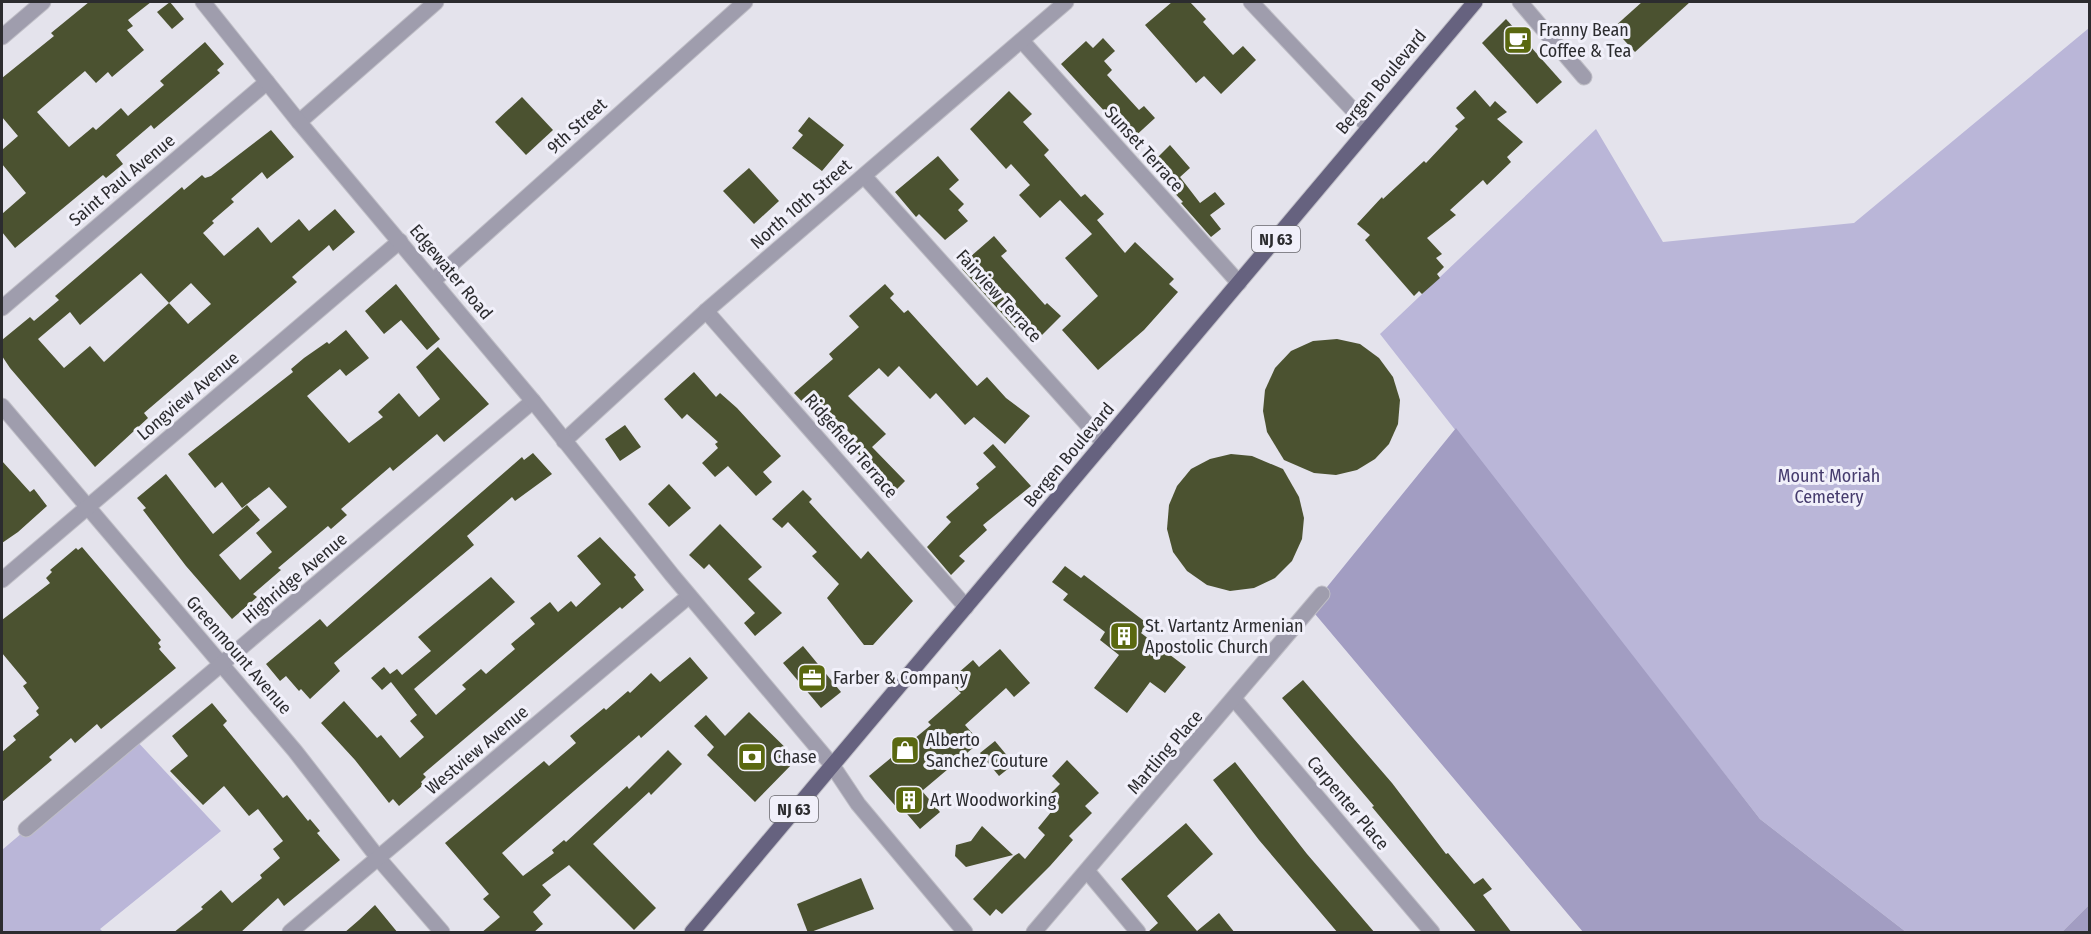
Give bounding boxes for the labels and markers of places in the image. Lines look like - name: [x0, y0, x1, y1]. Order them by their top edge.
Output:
- place label: Franny Bean Coffee & Tea: [1539, 19, 1631, 62]
- cafe icon: Franny Bean Coffee & Tea: [1502, 24, 1534, 56]
- place label: St. Vartantz Armenian Apostolic Church: [1145, 615, 1304, 658]
- building icon: St. Vartantz Armenian Apostolic Church: [1108, 620, 1140, 652]
- office icon: Farber & Company: [796, 662, 828, 694]
- place label: Farber & Company: [833, 667, 968, 689]
- place label: Alberto Sanchez Couture: [926, 729, 1048, 772]
- shop icon: Alberto Sanchez Couture: [889, 734, 921, 766]
- bank icon: Chase: [736, 741, 768, 773]
- place label: Chase: [773, 746, 817, 768]
- building icon: Art Woodworking: [893, 784, 925, 816]
- place label: Art Woodworking: [930, 789, 1057, 811]

